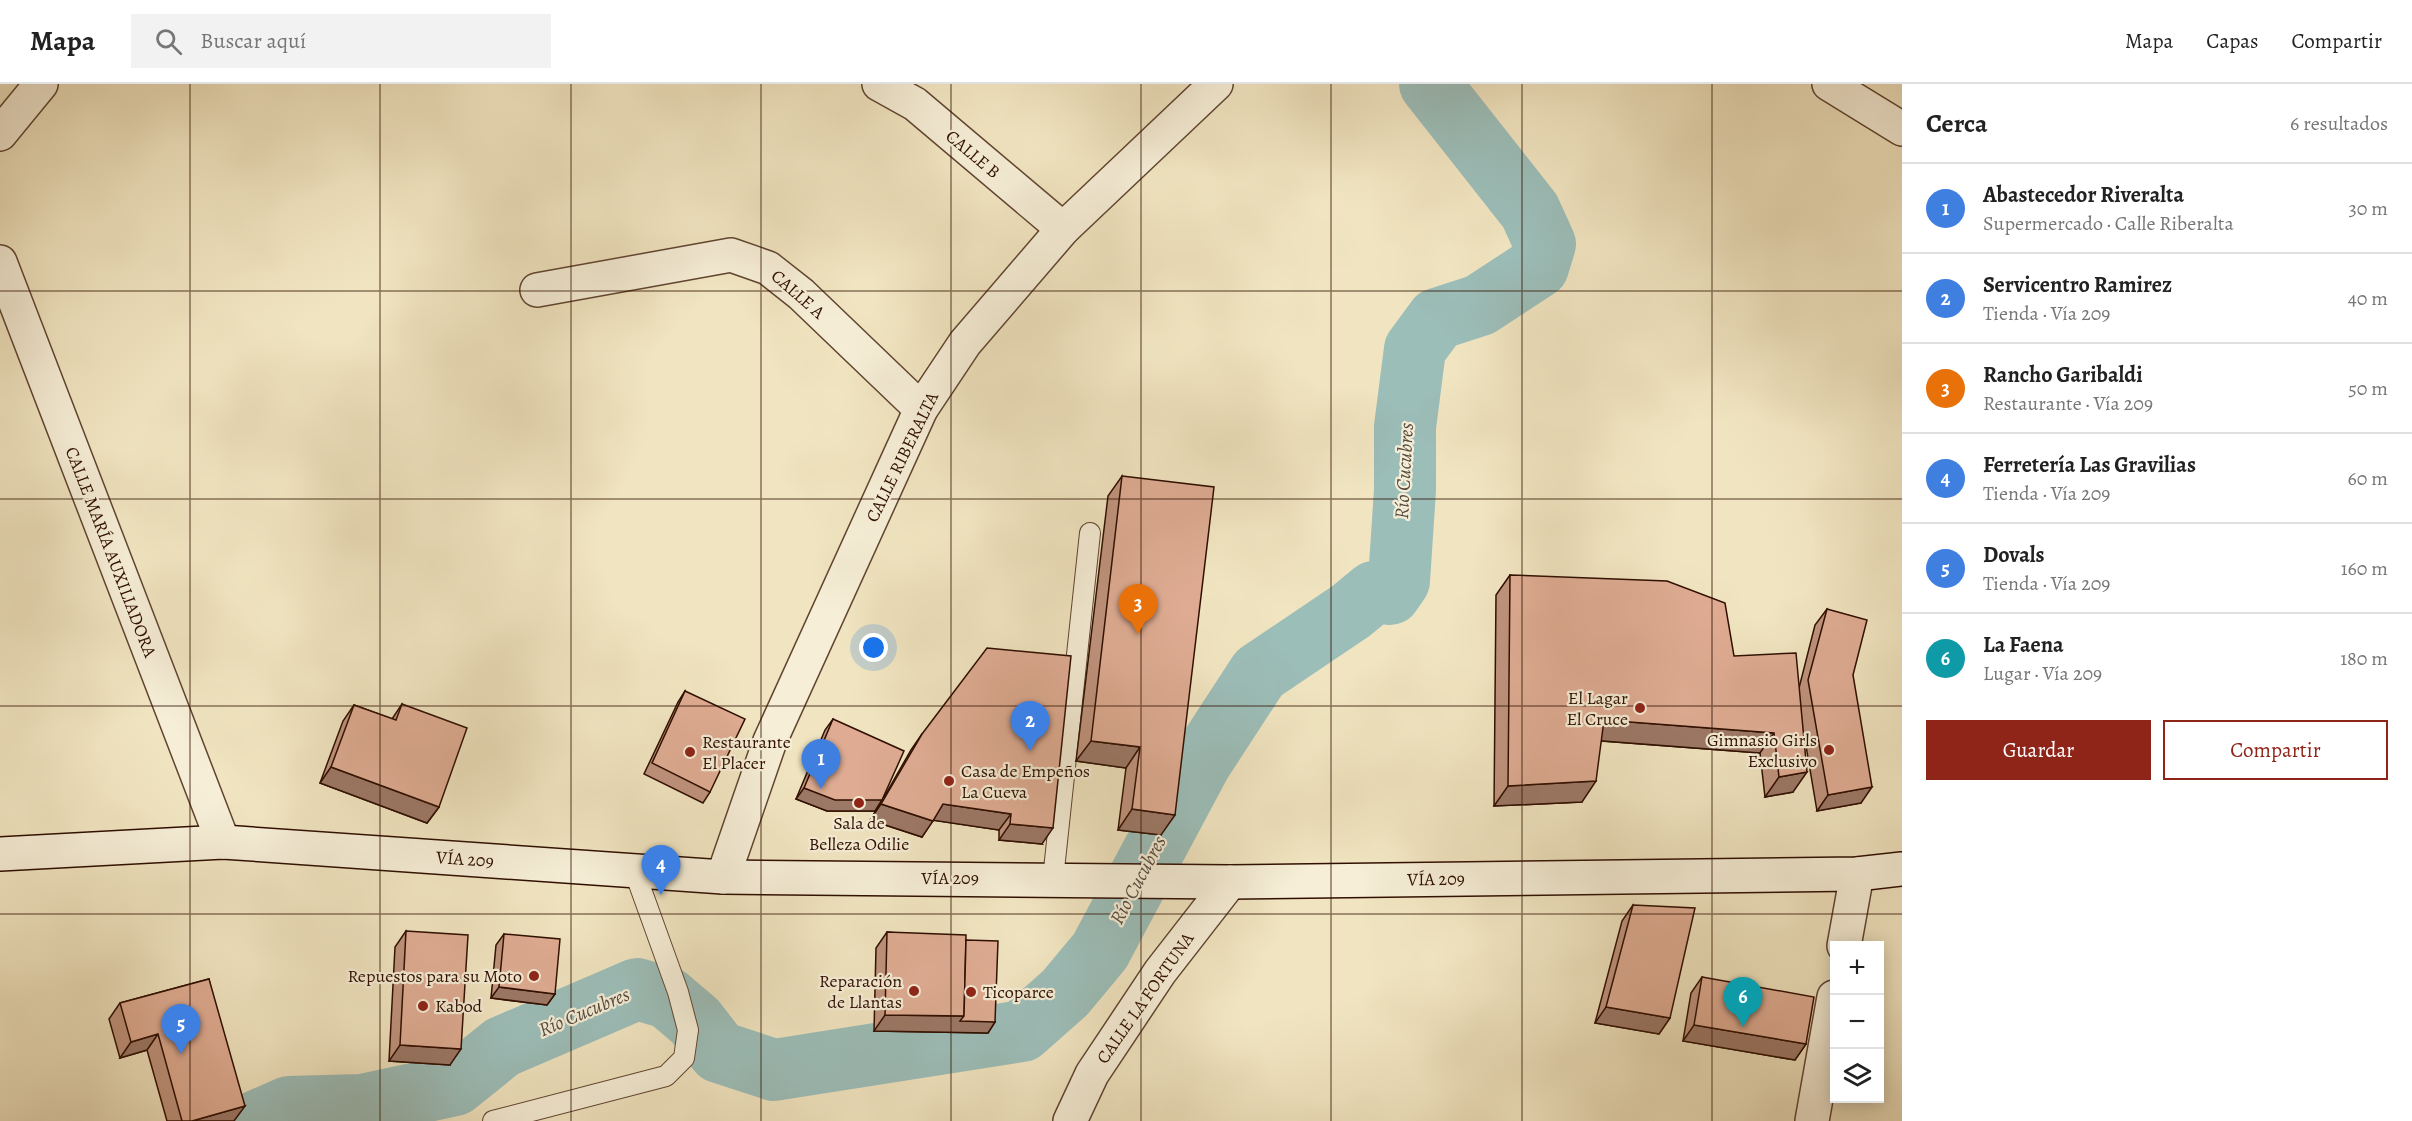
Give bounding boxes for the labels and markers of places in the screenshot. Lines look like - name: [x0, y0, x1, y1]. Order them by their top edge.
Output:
- pin: 3: [1118, 584, 1158, 634]
- place label: El Lagar El Cruce: [1566, 686, 1628, 731]
- marker: El Lagar El Cruce: [1633, 701, 1647, 715]
- pin: 2: [1010, 702, 1050, 751]
- place label: Gimnasio Girls Exclusivo: [1707, 728, 1817, 773]
- place label: Restaurante El Placer: [702, 730, 791, 775]
- pin: 1: [802, 740, 840, 789]
- marker: Gimnasio Girls Exclusivo: [1822, 743, 1836, 757]
- marker: Restaurante El Placer: [683, 745, 697, 759]
- place label: Casa de Empeños La Cueva: [961, 759, 1090, 804]
- marker: Casa de Empeños La Cueva: [942, 774, 956, 788]
- marker: Sala de Belleza Odilie: [852, 796, 866, 810]
- place label: Sala de Belleza Odilie: [809, 811, 909, 856]
- pin: 4: [642, 846, 680, 895]
- place label: Repuestos para su Moto: [347, 964, 522, 988]
- marker: Repuestos para su Moto: [527, 969, 541, 983]
- place label: Reparación de Llantas: [819, 969, 902, 1014]
- pin: 6: [1724, 978, 1762, 1027]
- place label: Ticoparce: [983, 980, 1054, 1004]
- marker: Reparación de Llantas: [907, 984, 921, 998]
- marker: Ticoparce: [964, 985, 978, 999]
- place label: Kabod: [435, 994, 483, 1018]
- marker: Kabod: [416, 999, 430, 1013]
- pin: 5: [162, 1004, 201, 1054]

